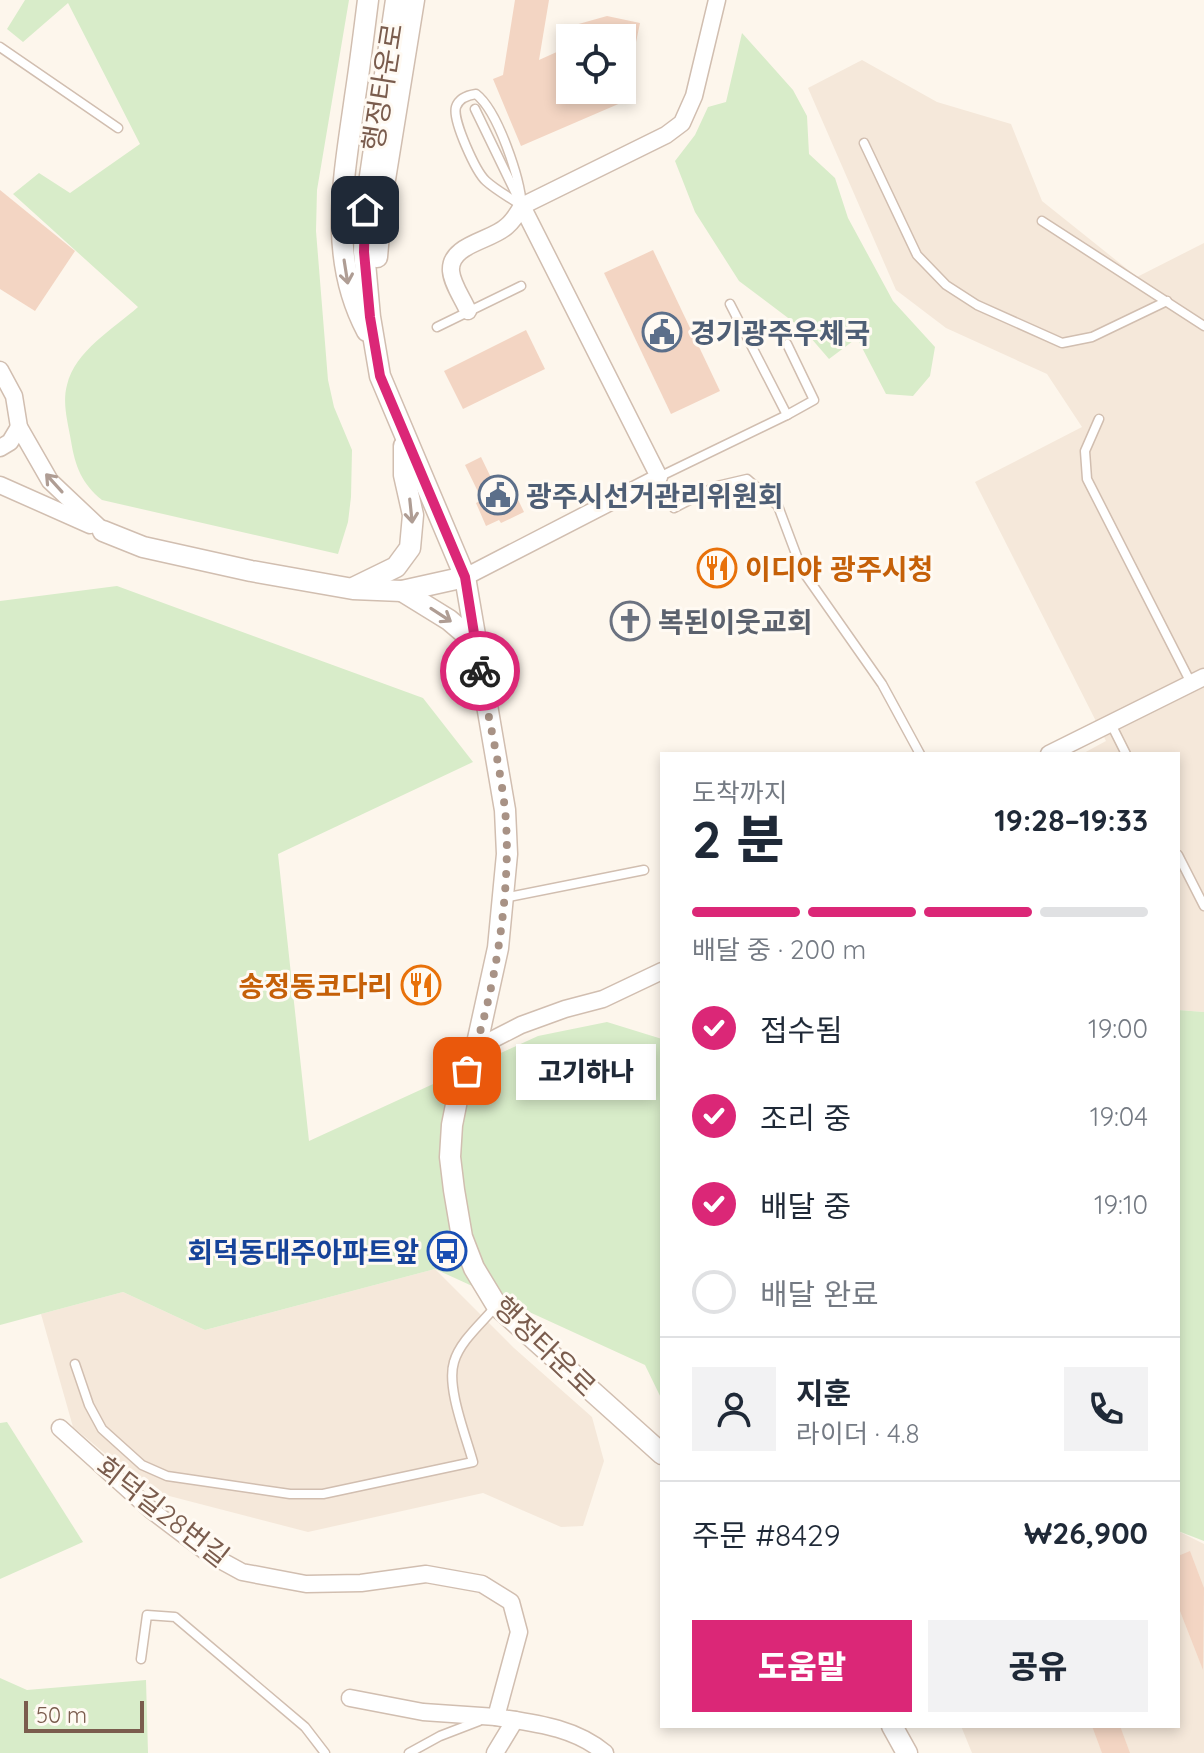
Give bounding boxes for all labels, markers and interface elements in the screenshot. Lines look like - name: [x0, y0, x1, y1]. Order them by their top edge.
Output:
- street label: 행정타운로: [355, 21, 409, 153]
- map controls: [556, 24, 636, 104]
- button: locate: [556, 24, 636, 104]
- pin: [331, 176, 399, 244]
- icon: home: [343, 188, 387, 232]
- one-way arrow: [339, 259, 354, 284]
- public building icon: 경기광주우체국: [641, 311, 683, 353]
- place label: 경기광주우체국: [690, 315, 870, 350]
- one-way arrow: [46, 474, 64, 494]
- public building icon: 광주시선거관리위원회: [477, 474, 519, 516]
- place label: 광주시선거관리위원회: [526, 478, 784, 513]
- one-way arrow: [403, 498, 418, 524]
- restaurant icon: 이디야 광주시청: [696, 547, 738, 589]
- place label: 이디야 광주시청: [745, 551, 933, 586]
- church icon: 복된이웃교회: [609, 600, 651, 642]
- place label: 복된이웃교회: [658, 604, 813, 639]
- one-way arrow: [429, 606, 451, 623]
- courier: [440, 631, 520, 711]
- icon: bike: [458, 649, 502, 693]
- text: 도착까지: [692, 776, 788, 809]
- text: 19:28–19:33: [994, 801, 1148, 839]
- text: 2 분: [692, 806, 784, 871]
- text: 배달 중 · 200 m: [692, 933, 866, 966]
- restaurant icon: 송정동코다리: [400, 964, 442, 1006]
- place label: 송정동코다리: [238, 968, 393, 1003]
- icon: check: [692, 1006, 736, 1050]
- text: 접수됨: [760, 1011, 843, 1049]
- text: 19:00: [1088, 1012, 1148, 1045]
- pin: [433, 1037, 501, 1105]
- callout: 고기하나: [515, 1043, 655, 1099]
- icon: bag: [445, 1049, 489, 1093]
- text: 고기하나: [538, 1055, 634, 1088]
- icon: check: [692, 1094, 736, 1138]
- text: 조리 중: [760, 1099, 851, 1137]
- text: 19:04: [1090, 1100, 1148, 1133]
- icon: check: [692, 1182, 736, 1226]
- text: 배달 중: [760, 1187, 851, 1225]
- text: 19:10: [1094, 1188, 1148, 1221]
- bus stop icon: 회덕동대주아파트앞: [426, 1230, 468, 1272]
- place label: 회덕동대주아파트앞: [187, 1234, 419, 1269]
- text: 배달 완료: [760, 1275, 879, 1313]
- street label: 행정타운로: [487, 1289, 603, 1403]
- button: person: [692, 1367, 776, 1451]
- button: phone: [1064, 1367, 1148, 1451]
- text: 지훈: [796, 1374, 851, 1412]
- text: 라이더 · 4.8: [796, 1417, 919, 1450]
- street label: 회덕길28번길: [89, 1448, 237, 1574]
- text: ₩26,900: [1024, 1514, 1148, 1552]
- text: 주문 #8429: [692, 1516, 840, 1554]
- button: 도움말: [692, 1620, 912, 1712]
- button: 공유: [928, 1620, 1148, 1712]
- scale bar: [24, 1697, 144, 1733]
- text: 50 m: [36, 1701, 87, 1729]

